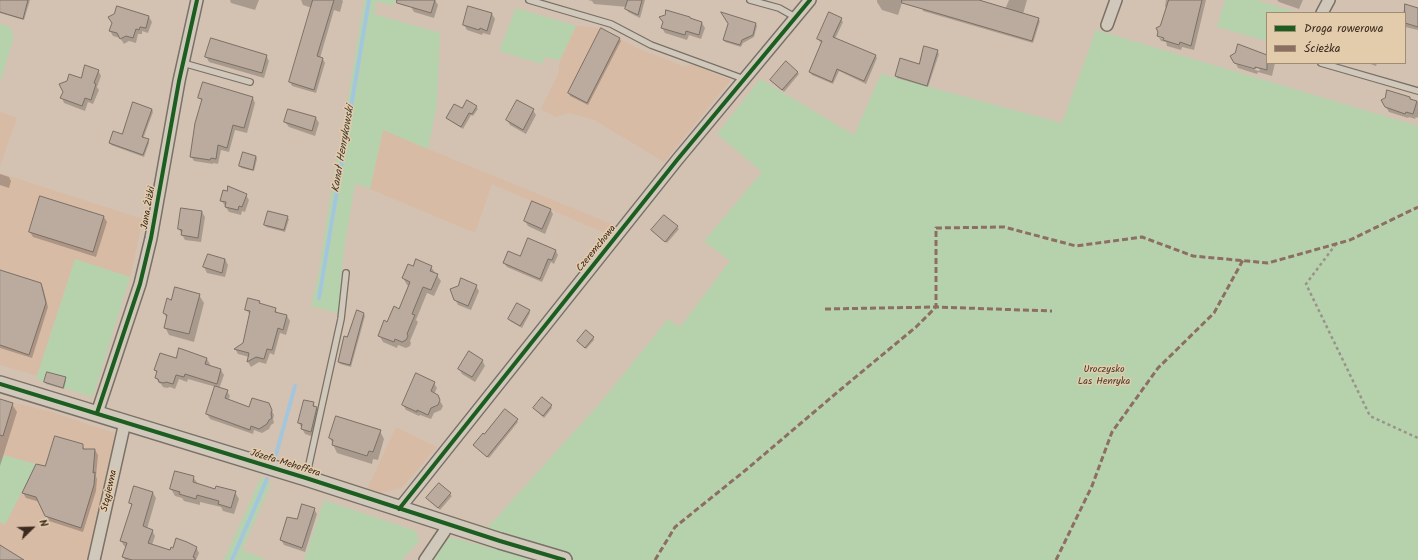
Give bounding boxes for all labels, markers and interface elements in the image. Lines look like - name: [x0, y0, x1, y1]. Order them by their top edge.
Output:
- legend: [1266, 12, 1406, 64]
- text: Droga rowerowa: [1304, 19, 1383, 38]
- text: Ścieżka: [1304, 39, 1340, 58]
- water label: Kanał Henrykowski: [330, 104, 358, 194]
- street label: Jana Żiżki: [139, 186, 159, 230]
- street label: Czeremchowa: [575, 223, 619, 275]
- park label: Uroczysko Las Henryka: [1078, 364, 1130, 388]
- street label: Józefa Mehoffera: [248, 448, 322, 480]
- street label: Stągiewna: [99, 469, 121, 513]
- north arrow: [12, 508, 52, 548]
- text: N: [33, 517, 53, 530]

